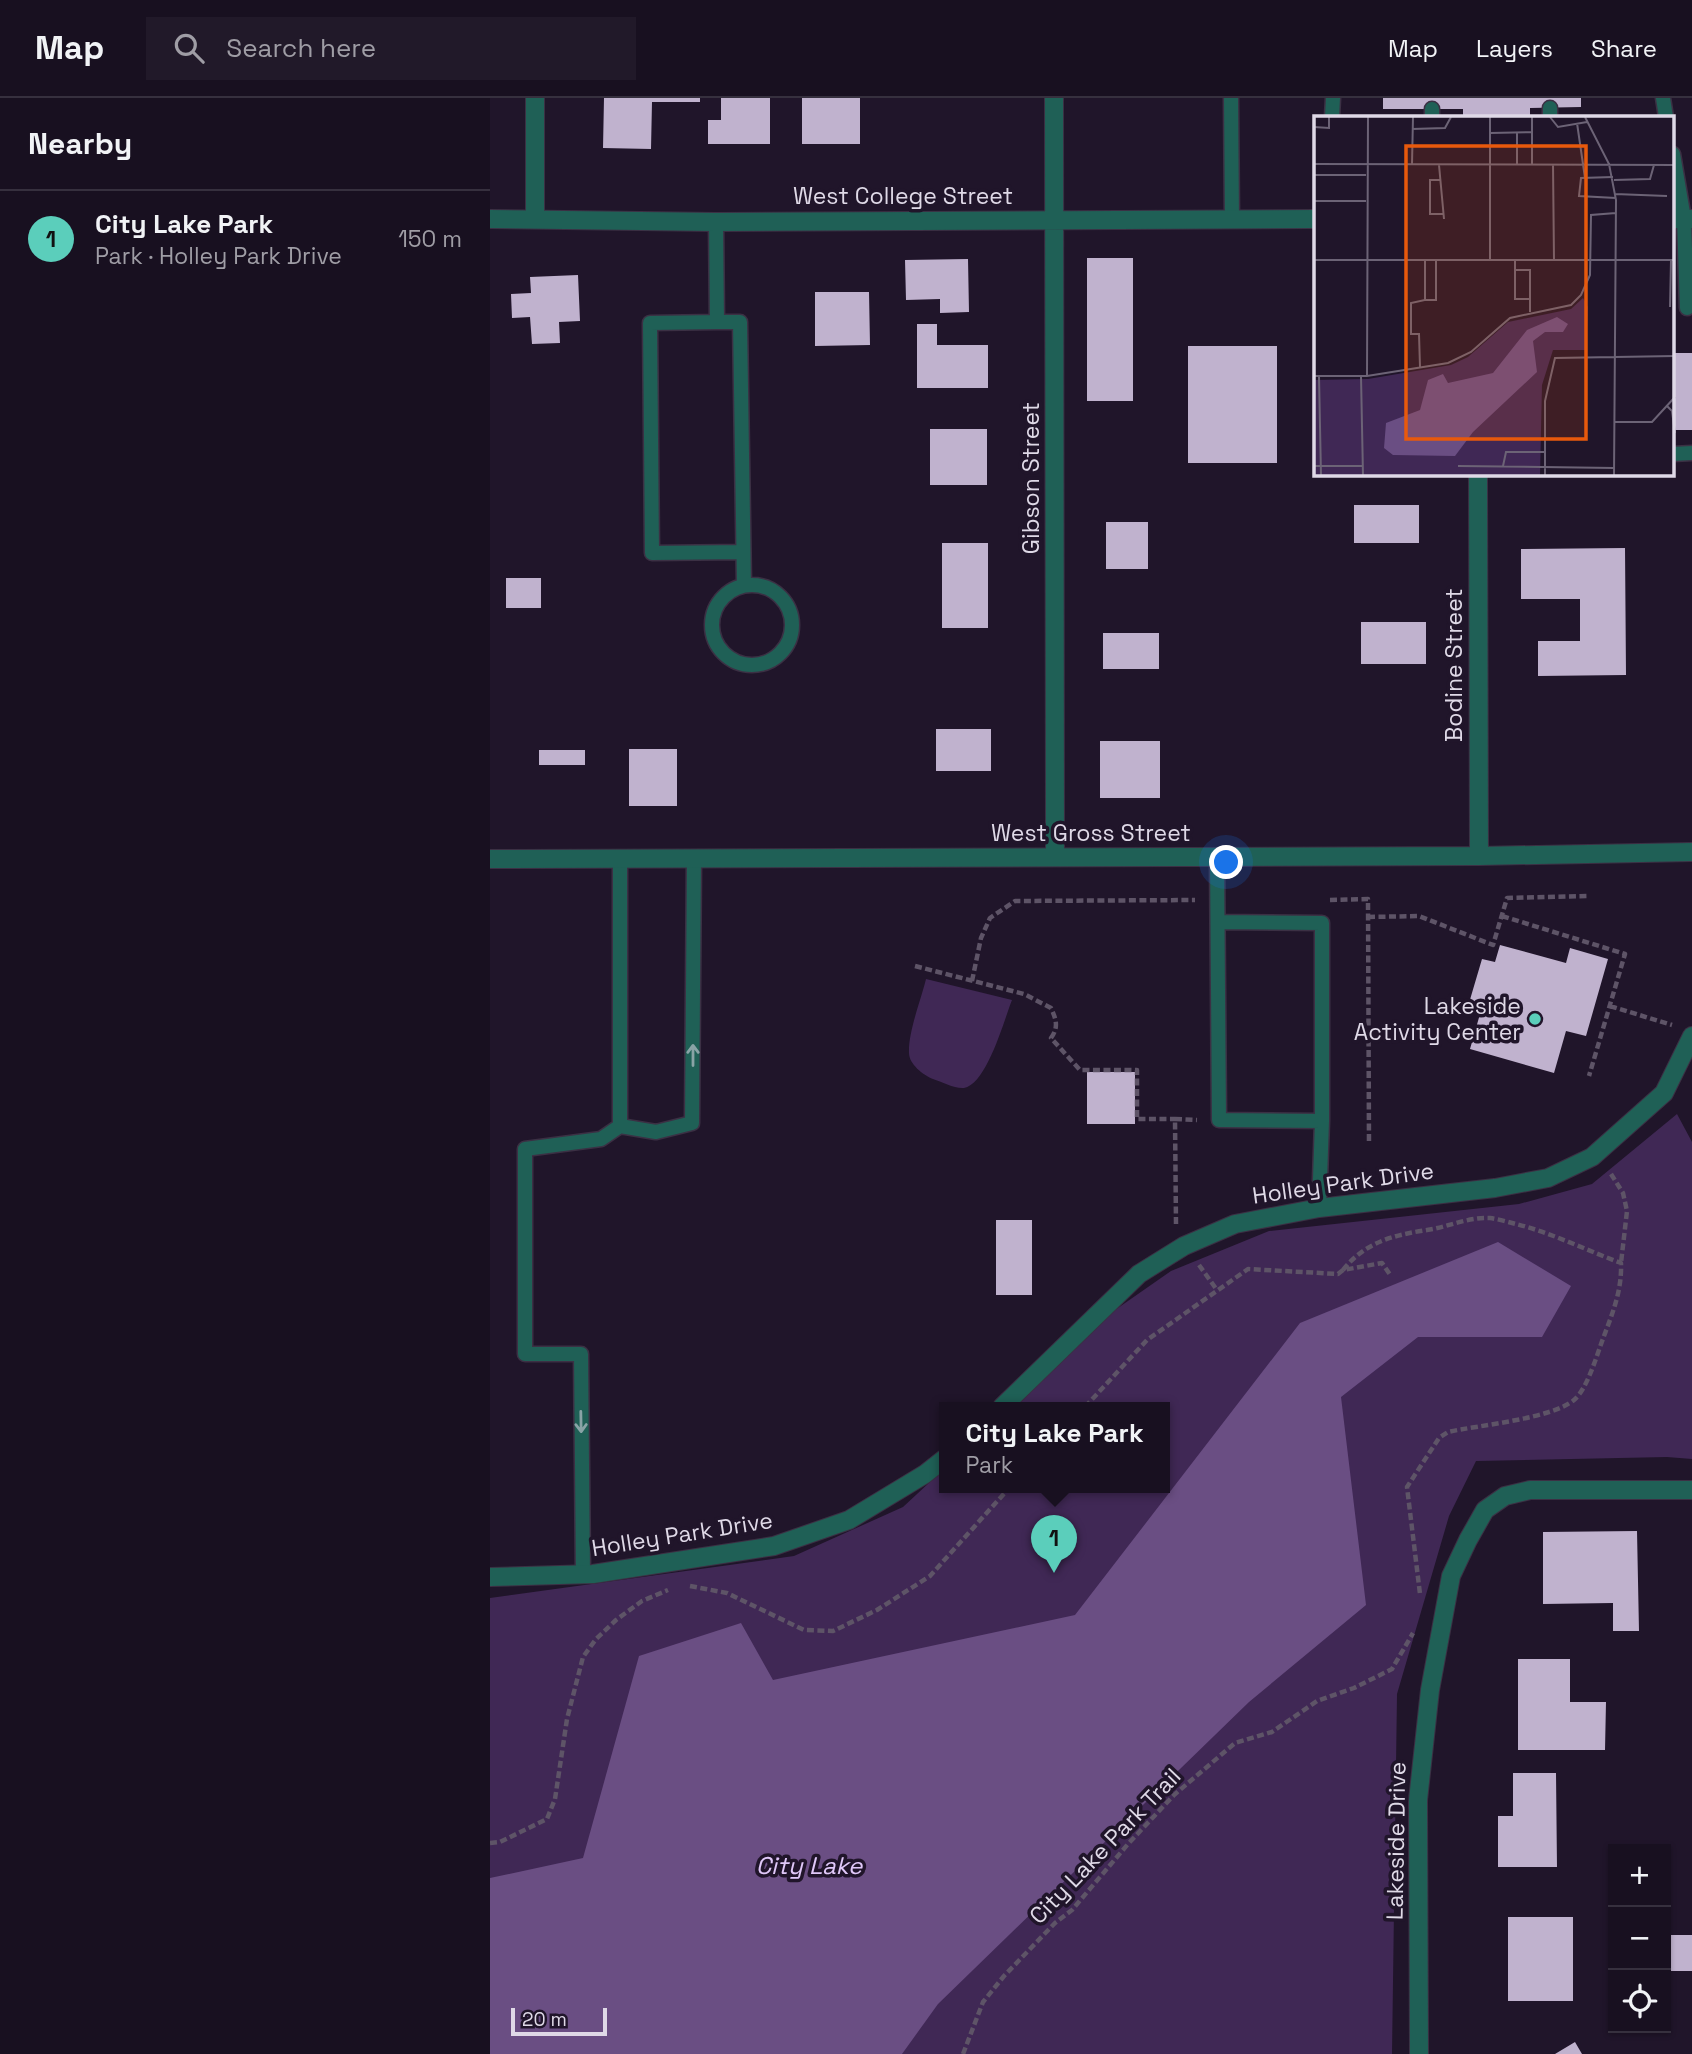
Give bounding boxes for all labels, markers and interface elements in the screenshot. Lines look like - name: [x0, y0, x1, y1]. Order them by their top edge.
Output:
- search box: [146, 17, 636, 80]
- text: Map: [35, 27, 104, 69]
- icon: search: [170, 29, 208, 67]
- text: Search here: [226, 31, 376, 65]
- text: Map: [1388, 33, 1438, 64]
- text: Layers: [1476, 33, 1553, 64]
- text: Share: [1591, 33, 1657, 64]
- inset map: [1314, 116, 1674, 476]
- text: Nearby: [28, 124, 132, 163]
- street label: West College Street: [793, 181, 1013, 211]
- text: City Lake Park: [95, 207, 273, 241]
- text: 1: [46, 224, 56, 254]
- text: 150 m: [398, 224, 462, 254]
- text: Park · Holley Park Drive: [95, 241, 342, 271]
- street label: Gibson Street: [1016, 402, 1046, 554]
- street label: Bodine Street: [1439, 588, 1469, 742]
- street label: West Gross Street: [991, 818, 1191, 848]
- your location: [1209, 845, 1243, 879]
- place label: Lakeside Activity Center: [1354, 991, 1521, 1047]
- marker: Lakeside Activity Center: [1527, 1011, 1543, 1027]
- one-way arrow: [686, 1043, 699, 1066]
- street label: Holley Park Drive: [1250, 1155, 1436, 1211]
- popup: [939, 1402, 1170, 1493]
- one-way arrow: [575, 1411, 588, 1434]
- text: City Lake Park: [965, 1416, 1144, 1450]
- text: Park: [965, 1450, 1013, 1480]
- street label: Holley Park Drive: [589, 1505, 775, 1563]
- pin: 1: [1031, 1515, 1077, 1573]
- street label: City Lake Park Trail: [1023, 1762, 1187, 1930]
- street label: Lakeside Drive: [1380, 1762, 1412, 1920]
- map controls: [1608, 1844, 1671, 2033]
- button: +: [1608, 1844, 1671, 1907]
- water label: City Lake: [756, 1850, 863, 1881]
- button: −: [1608, 1907, 1671, 1970]
- button: locate: [1608, 1970, 1671, 2033]
- scale bar: [511, 2005, 607, 2037]
- text: 20 m: [522, 2007, 567, 2032]

